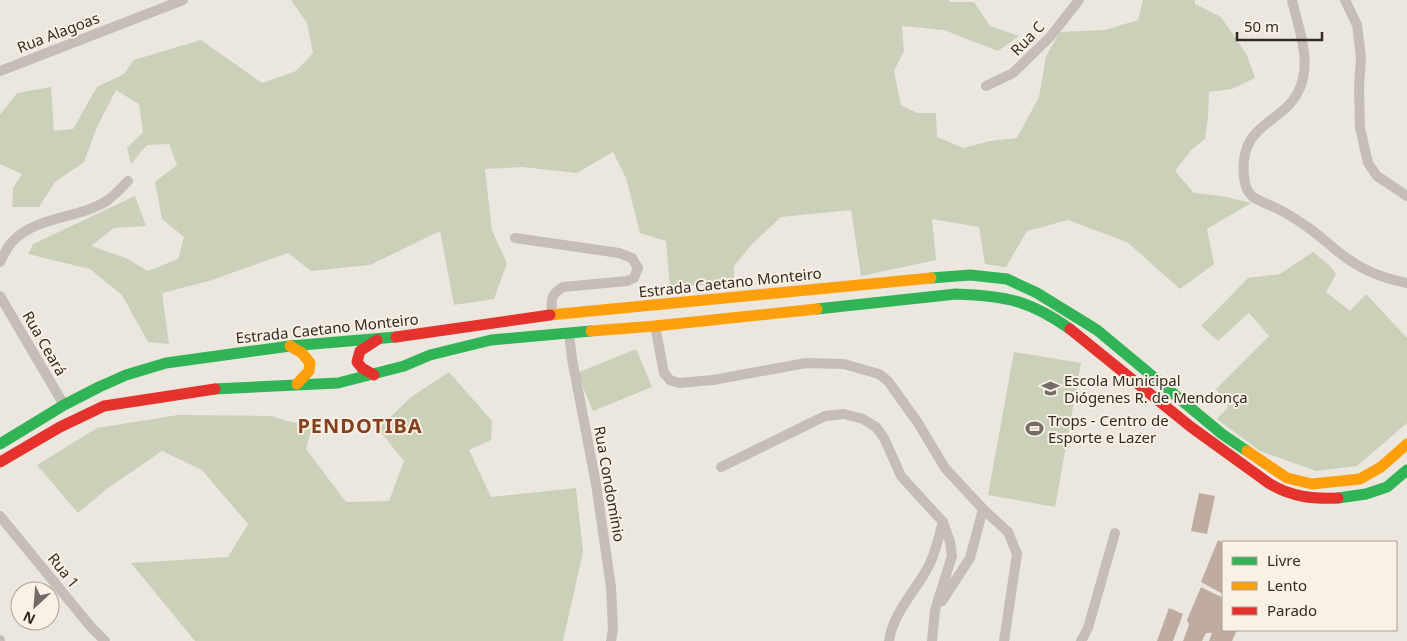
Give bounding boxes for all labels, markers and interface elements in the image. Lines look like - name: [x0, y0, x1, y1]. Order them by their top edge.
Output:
- street label: Rua Alagoas: [14, 7, 102, 57]
- scale bar: [1237, 10, 1322, 42]
- street label: Rua C: [1006, 16, 1049, 59]
- text: 50 m: [1244, 16, 1279, 36]
- street label: Estrada Caetano Monteiro: [638, 262, 822, 302]
- street label: Rua Ceará: [18, 307, 72, 379]
- street label: Estrada Caetano Monteiro: [235, 308, 419, 348]
- place label: Escola Municipal Diógenes R. de Mendonça: [1064, 370, 1248, 407]
- school or university icon: Escola Municipal Diógenes R. de Mendonça: [1040, 379, 1060, 399]
- place label: Trops - Centro de Esporte e Lazer: [1048, 410, 1169, 447]
- district label: PENDOTIBA: [297, 412, 423, 439]
- sports icon: Trops - Centro de Esporte e Lazer: [1024, 419, 1044, 439]
- street label: Rua Condomínio: [590, 425, 630, 543]
- legend: [1222, 541, 1397, 631]
- street label: Rua 1: [44, 548, 84, 592]
- text: Livre: [1267, 550, 1301, 570]
- text: Lento: [1267, 575, 1307, 595]
- north arrow: [10, 581, 60, 631]
- text: Parado: [1267, 600, 1317, 620]
- text: N: [20, 607, 38, 629]

